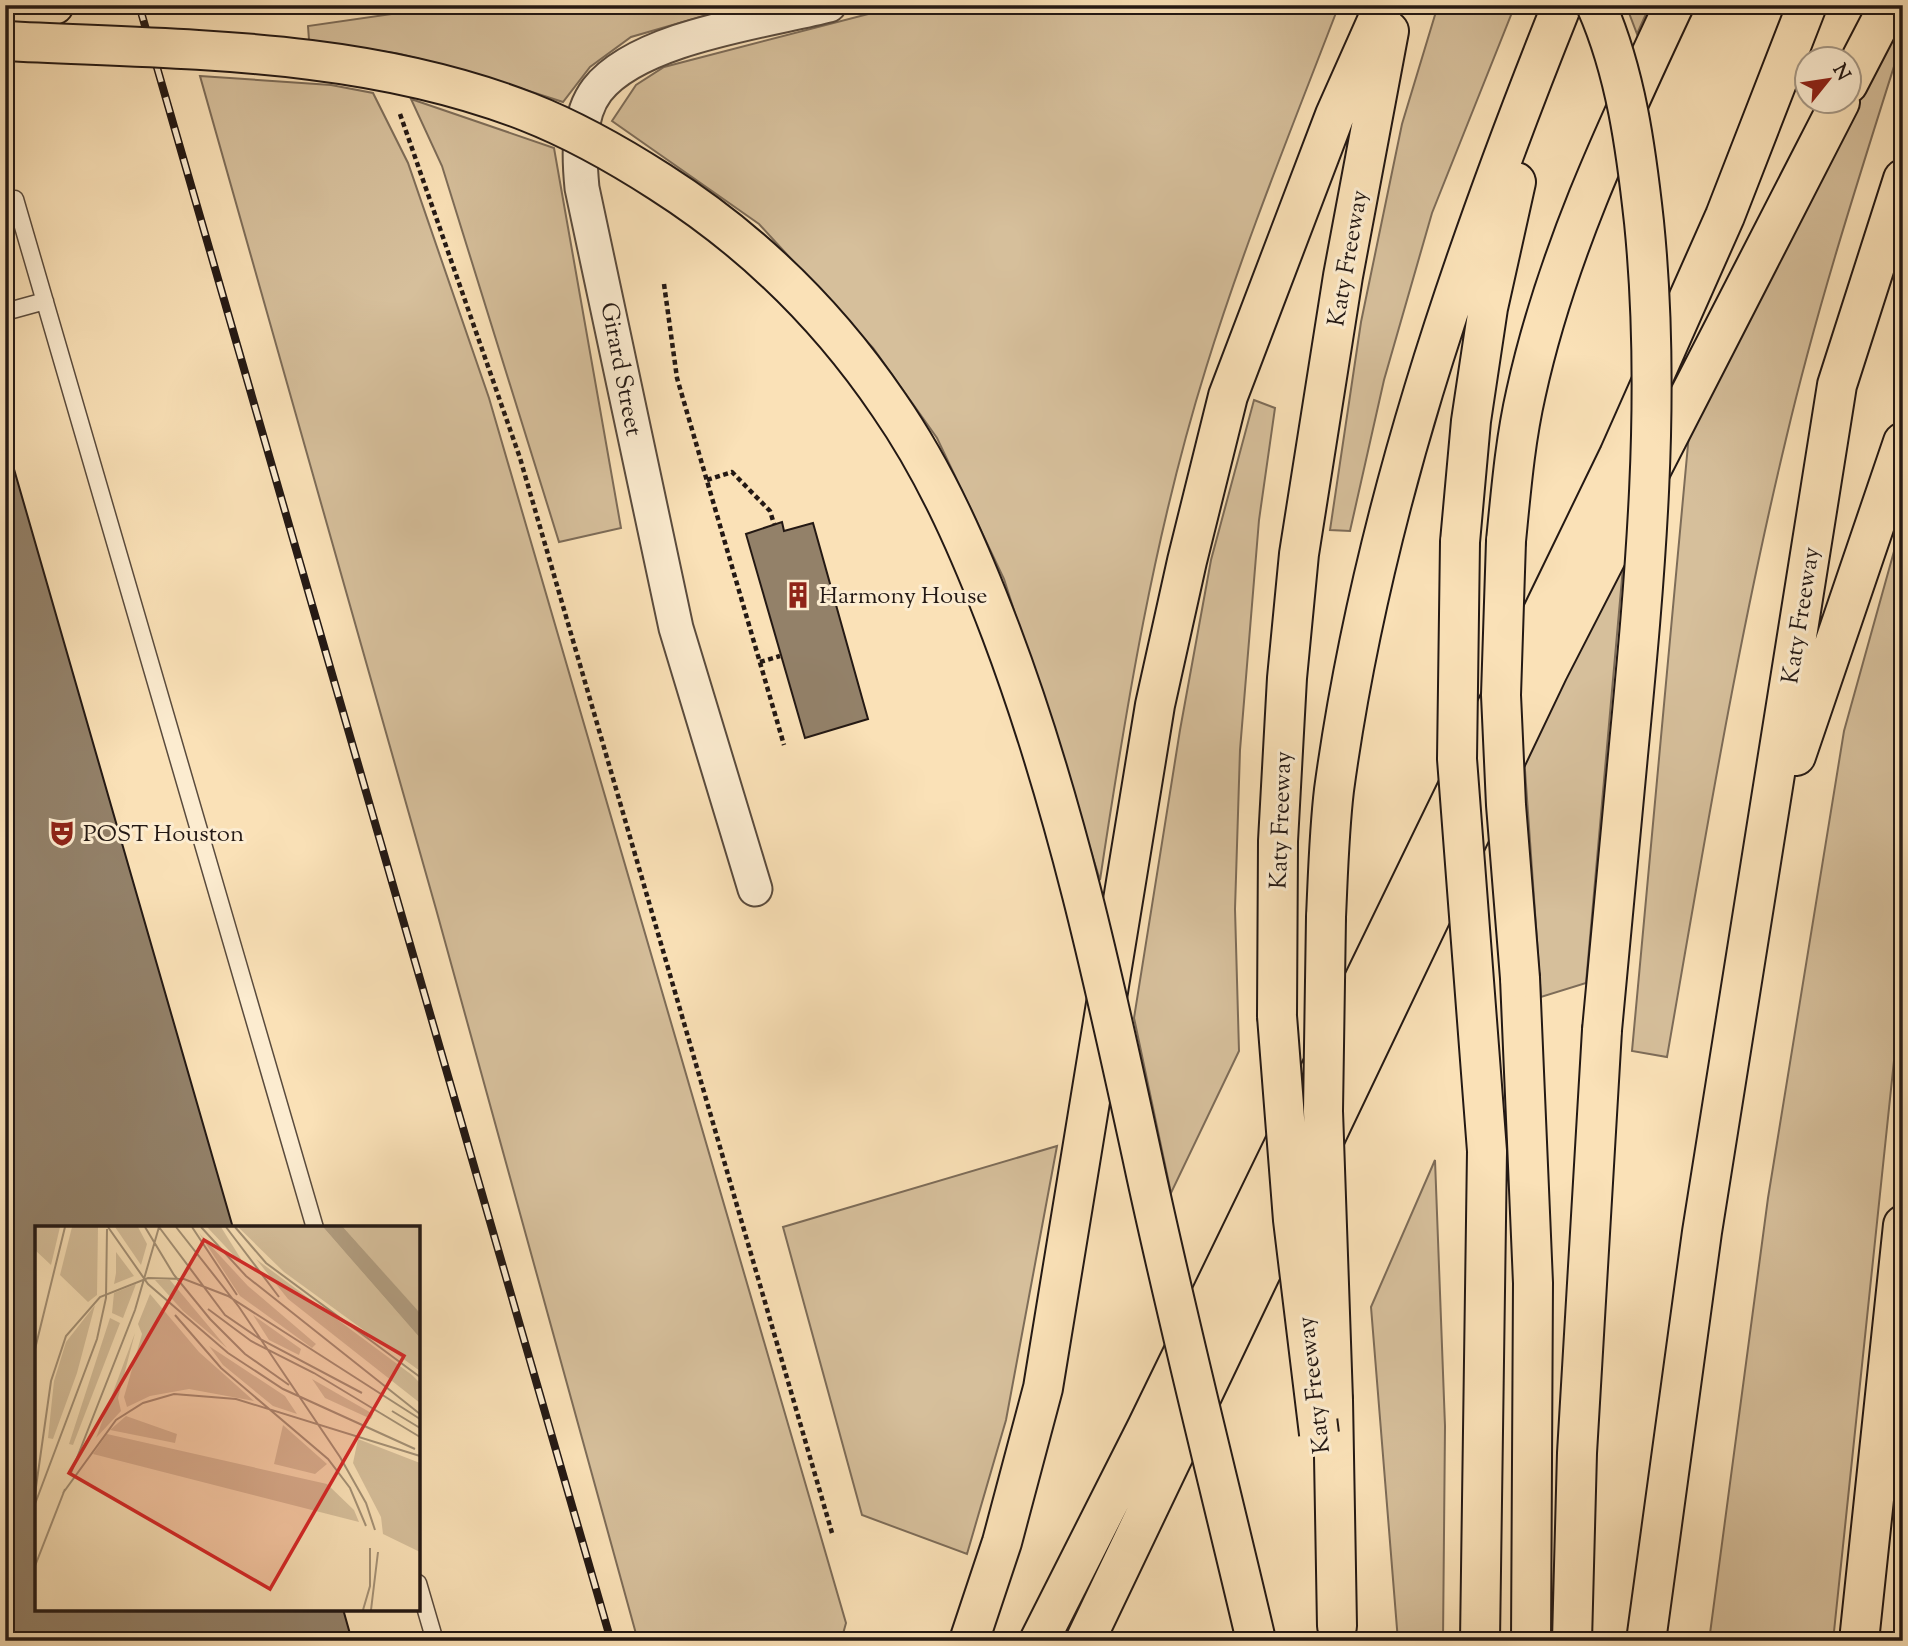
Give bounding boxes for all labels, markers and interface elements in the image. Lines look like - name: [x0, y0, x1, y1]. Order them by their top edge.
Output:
- north arrow: [1792, 46, 1862, 116]
- text: N: [1825, 59, 1856, 86]
- street label: Katy Freeway: [1320, 187, 1378, 329]
- street label: Girard Street: [590, 300, 650, 439]
- street label: Katy Freeway: [1774, 544, 1830, 686]
- building icon: Harmony House: [783, 580, 813, 610]
- place label: Harmony House: [819, 580, 988, 614]
- street label: Katy Freeway: [1263, 750, 1301, 890]
- theatre icon: POST Houston: [47, 818, 77, 848]
- place label: POST Houston: [83, 818, 244, 852]
- inset map: [35, 1226, 420, 1611]
- street label: Katy Freeway: [1290, 1314, 1340, 1455]

